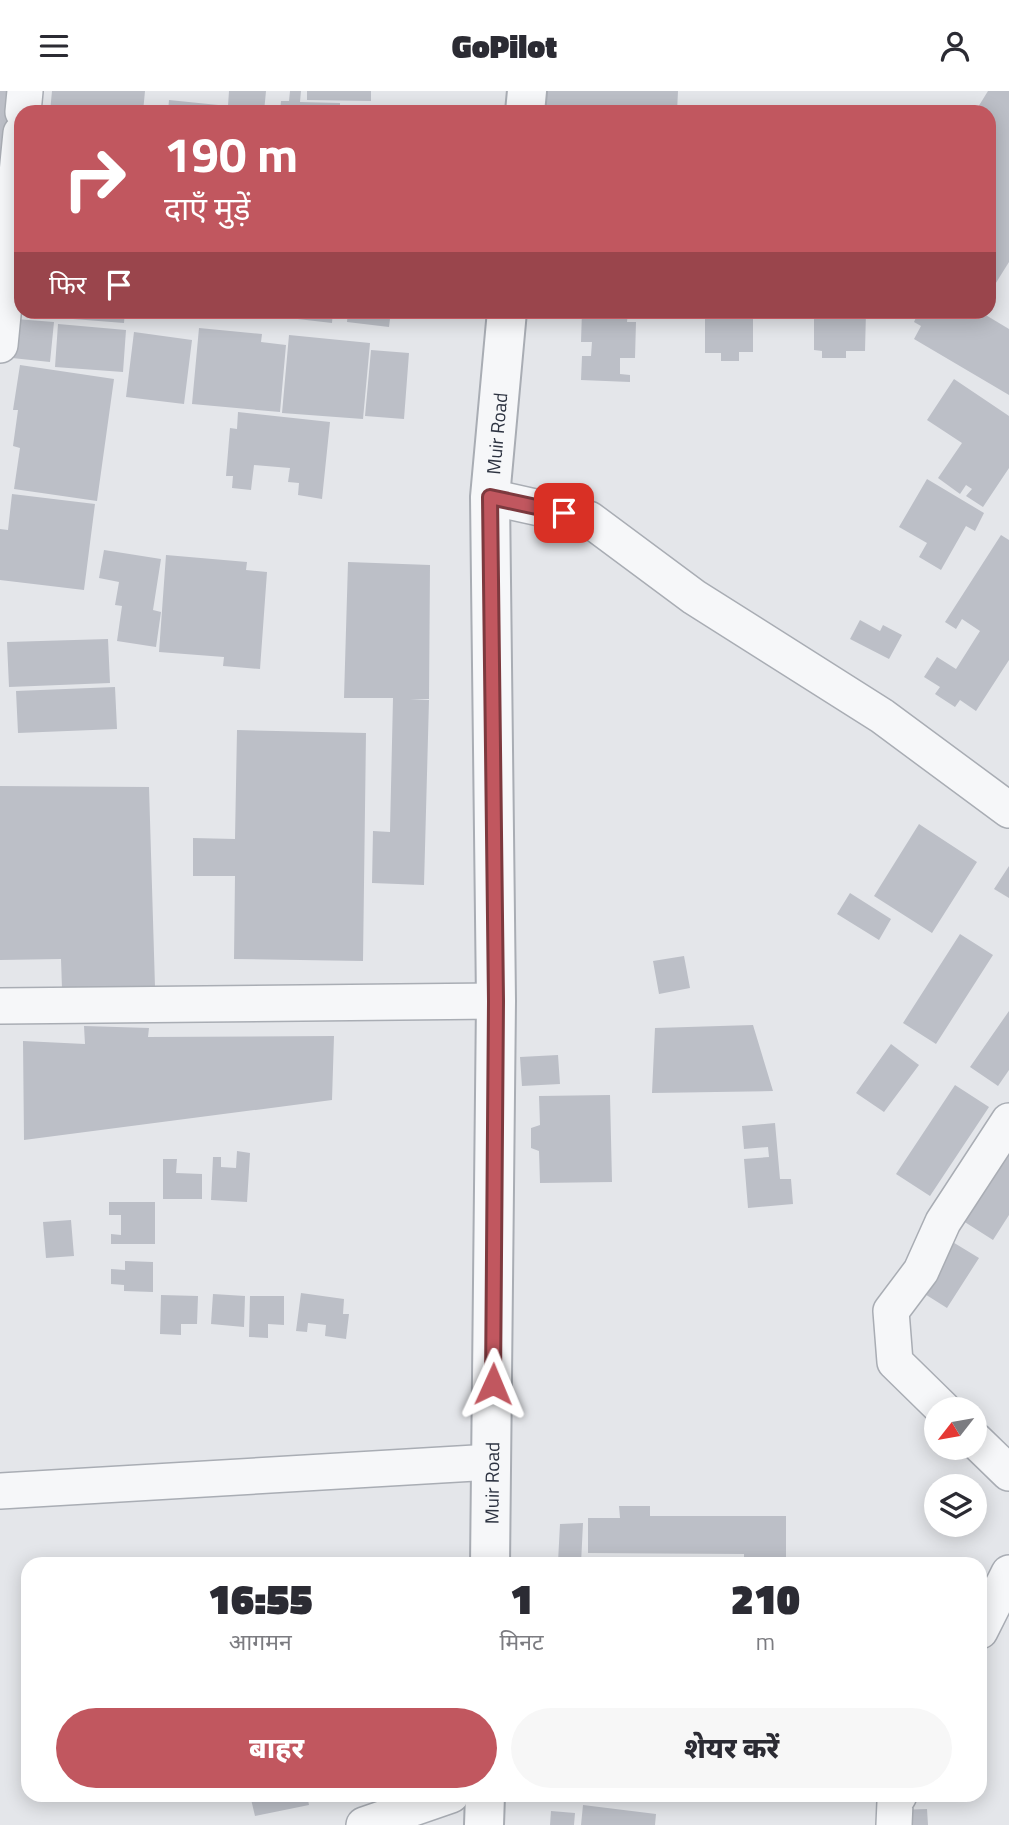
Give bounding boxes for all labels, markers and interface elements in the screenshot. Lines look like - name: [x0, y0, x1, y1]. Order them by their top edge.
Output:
- text: GoPilot: [452, 22, 557, 70]
- icon: menu: [35, 27, 73, 65]
- icon: person: [936, 27, 974, 65]
- text: 190 m: [164, 116, 298, 191]
- icon: right: [49, 133, 140, 224]
- text: दाएँ मुड़ें: [164, 184, 250, 232]
- text: फिर: [49, 265, 86, 304]
- icon: arrive: [100, 266, 138, 304]
- street label: Muir Road: [478, 391, 514, 476]
- pin: [534, 483, 594, 543]
- icon: arrive: [545, 494, 583, 532]
- position arrow: [456, 1347, 530, 1421]
- north arrow: [924, 1397, 987, 1459]
- map controls: [924, 1397, 987, 1537]
- street label: Muir Road: [476, 1442, 506, 1524]
- button: layers: [924, 1474, 987, 1537]
- text: 16:55: [208, 1566, 313, 1630]
- text: 1: [510, 1566, 533, 1630]
- text: 210: [731, 1566, 800, 1630]
- text: आगमन: [229, 1624, 292, 1659]
- text: मिनट: [500, 1624, 544, 1659]
- text: m: [756, 1624, 775, 1659]
- button: बाहर: [56, 1708, 497, 1788]
- button: शेयर करें: [511, 1708, 952, 1788]

